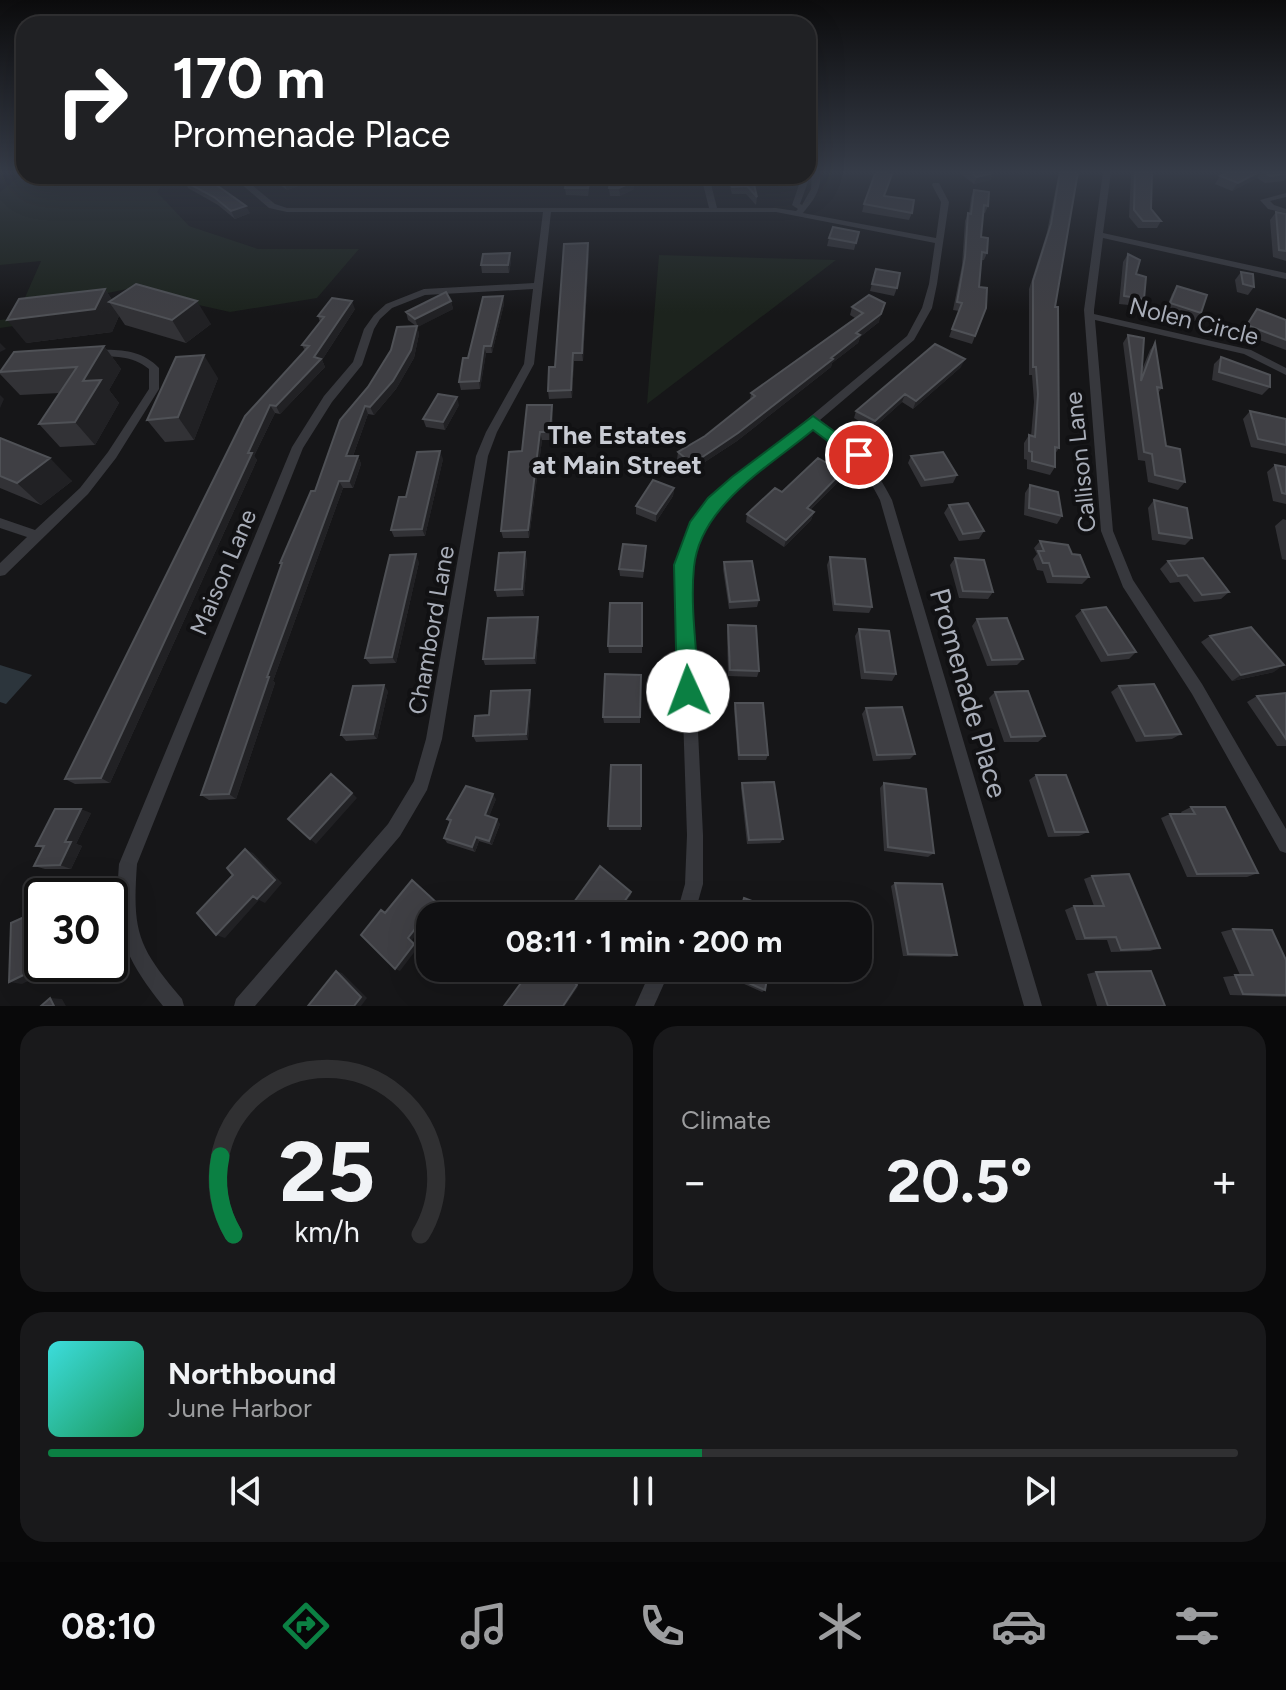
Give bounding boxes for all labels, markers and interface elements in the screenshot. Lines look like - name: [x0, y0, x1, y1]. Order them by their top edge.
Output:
- text: 170 m: [172, 45, 325, 112]
- icon: right: [40, 48, 144, 152]
- text: Promenade Place: [172, 113, 450, 156]
- street label: Nolen Circle: [1126, 291, 1262, 351]
- street label: Callison Lane: [1058, 390, 1102, 534]
- district label: The Estates at Main Street: [532, 419, 702, 481]
- pin: [825, 421, 893, 489]
- icon: arrive: [837, 433, 881, 477]
- street label: Maison Lane: [184, 505, 262, 639]
- street label: Chambord Lane: [402, 543, 460, 717]
- street label: Promenade Place: [923, 584, 1015, 802]
- position arrow: [646, 649, 730, 733]
- speed limit sign: 30: [24, 878, 128, 982]
- text: 08:11 · 1 min · 200 m: [506, 923, 782, 960]
- text: Climate: [681, 1104, 771, 1136]
- text: 25: [278, 1122, 375, 1222]
- text: 20.5°: [886, 1145, 1033, 1217]
- text: −: [681, 1155, 708, 1208]
- text: +: [1211, 1155, 1238, 1208]
- text: km/h: [294, 1215, 359, 1249]
- text: Northbound: [168, 1355, 336, 1392]
- text: June Harbor: [168, 1392, 312, 1424]
- icon: previous: [224, 1469, 268, 1513]
- icon: pause: [621, 1469, 665, 1513]
- icon: next: [1018, 1469, 1062, 1513]
- icon: directions: [278, 1598, 334, 1654]
- icon: music: [456, 1598, 512, 1654]
- icon: phone: [634, 1598, 690, 1654]
- icon: climate: [812, 1598, 868, 1654]
- icon: car: [991, 1598, 1047, 1654]
- icon: filters: [1169, 1598, 1225, 1654]
- text: 08:10: [61, 1605, 156, 1648]

